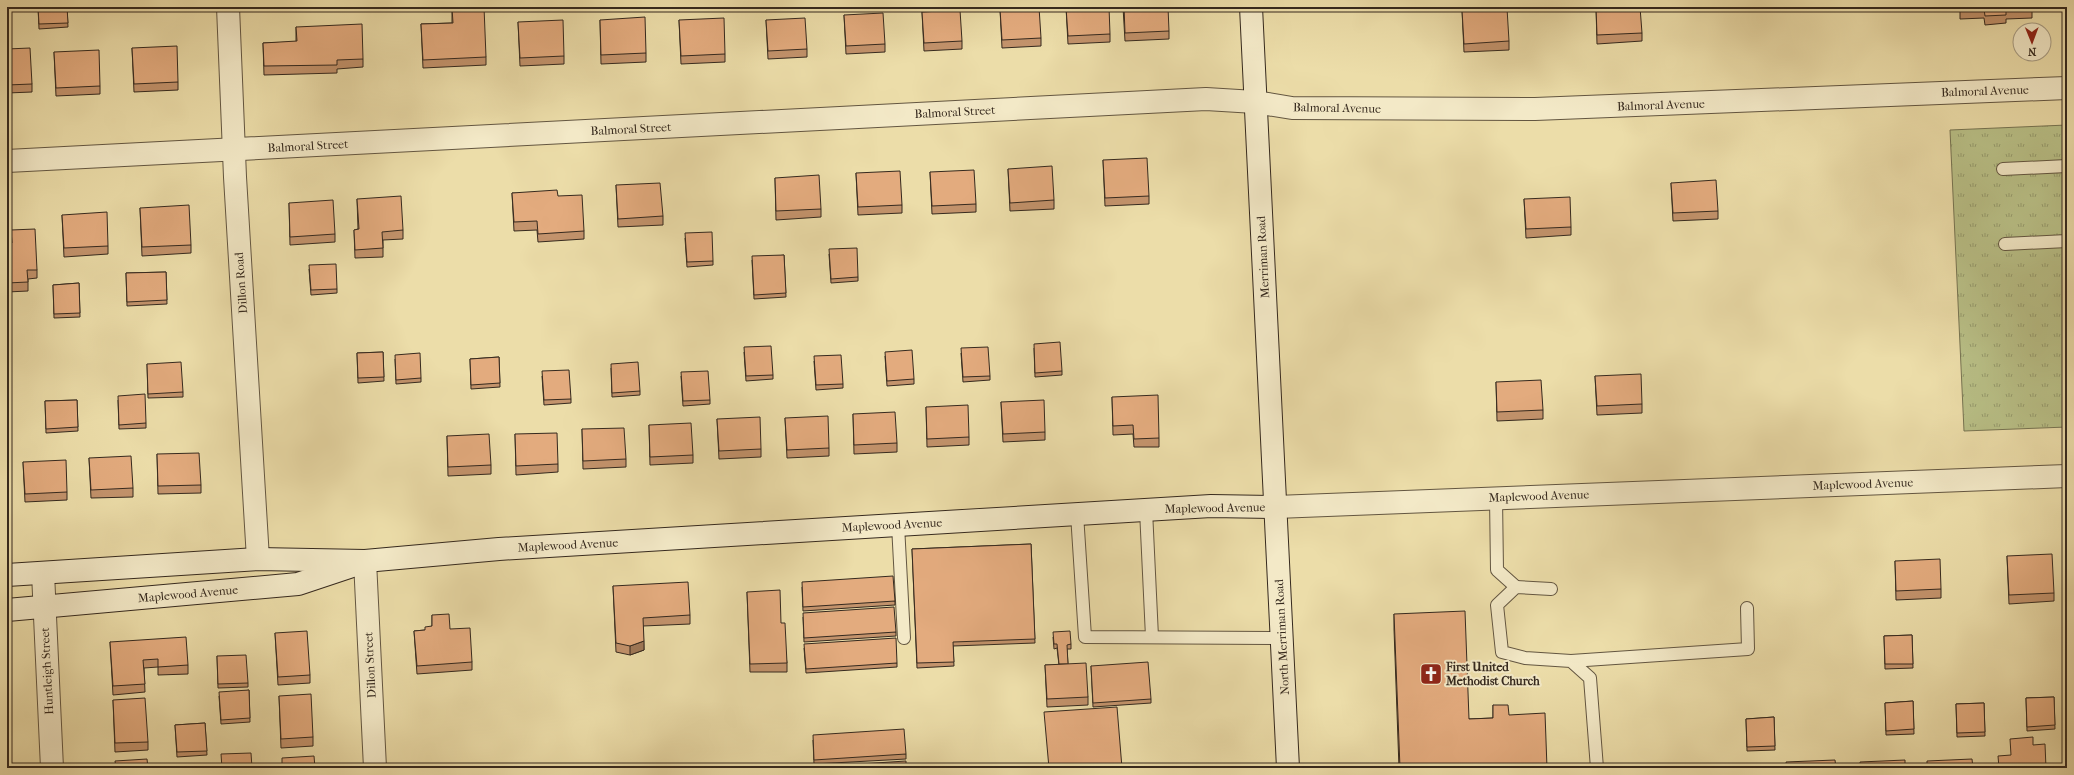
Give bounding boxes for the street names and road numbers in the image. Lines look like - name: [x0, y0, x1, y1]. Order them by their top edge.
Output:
- street label: Balmoral Avenue: [1941, 82, 2029, 100]
- street label: Balmoral Avenue: [1617, 96, 1705, 114]
- street label: Balmoral Avenue: [1293, 100, 1381, 116]
- street label: Balmoral Street: [914, 103, 996, 121]
- street label: Balmoral Street: [590, 120, 672, 138]
- street label: Balmoral Street: [267, 137, 349, 155]
- street label: Merriman Road: [1254, 215, 1272, 298]
- street label: Dillon Road: [232, 251, 250, 314]
- street label: Maplewood Avenue: [1812, 475, 1914, 493]
- street label: Maplewood Avenue: [1488, 487, 1590, 505]
- street label: Maplewood Avenue: [1165, 500, 1266, 516]
- street label: Maplewood Avenue: [841, 515, 943, 535]
- street label: Maplewood Avenue: [517, 535, 619, 555]
- street label: North Merriman Road: [1272, 578, 1292, 695]
- street label: Maplewood Avenue: [137, 583, 239, 605]
- street label: Huntleigh Street: [38, 626, 56, 715]
- street label: Dillon Street: [361, 631, 379, 699]

